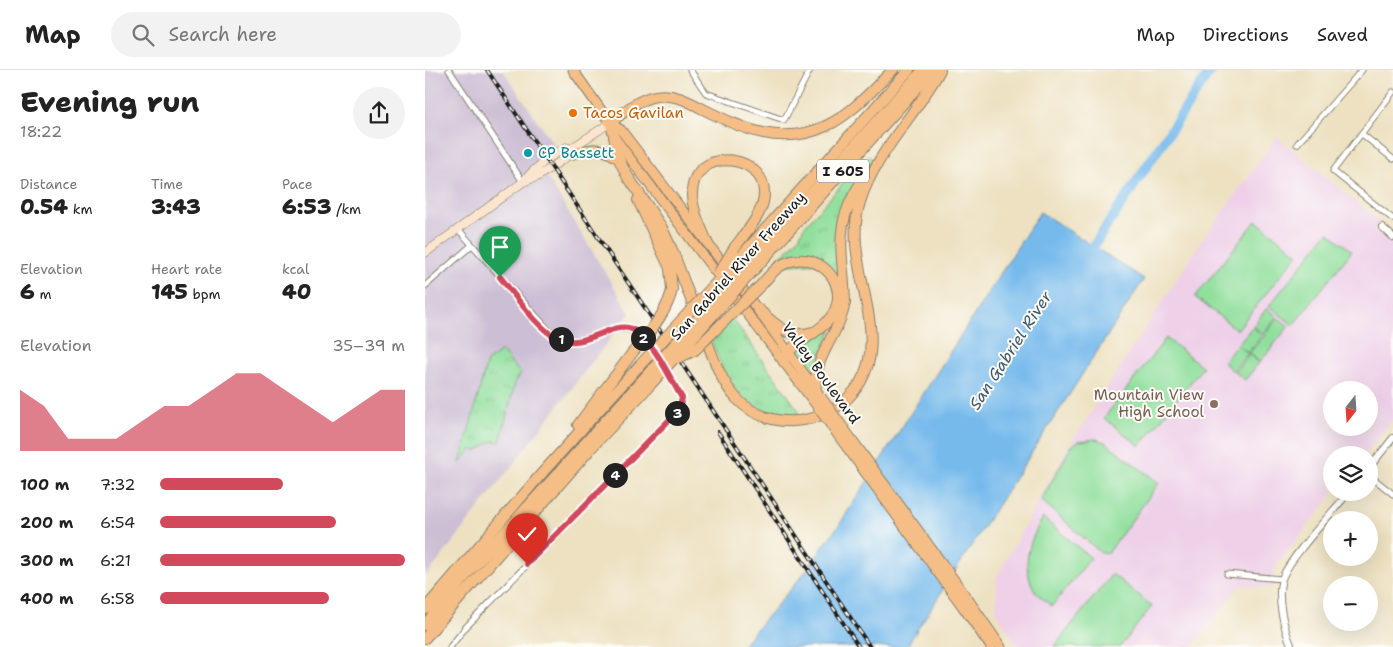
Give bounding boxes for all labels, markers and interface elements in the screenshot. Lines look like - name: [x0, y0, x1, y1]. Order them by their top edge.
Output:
- search box: [111, 12, 461, 57]
- text: Map: [25, 19, 81, 51]
- icon: search: [129, 21, 157, 49]
- text: Search here: [169, 22, 277, 47]
- text: Map: [1137, 23, 1175, 47]
- text: Directions: [1203, 23, 1289, 47]
- text: Saved: [1317, 23, 1368, 47]
- text: Evening run: [20, 83, 199, 121]
- button: share: [353, 87, 405, 139]
- place label: Tacos Gavilan: [583, 103, 684, 123]
- marker: Tacos Gavilan: [567, 107, 579, 119]
- text: 18:22: [20, 121, 62, 142]
- place label: CP Bassett: [538, 143, 614, 163]
- marker: CP Bassett: [522, 147, 534, 159]
- road number: I 605: [817, 160, 869, 182]
- text: Distance: [20, 175, 77, 193]
- text: Time: [151, 175, 183, 193]
- text: Pace: [282, 175, 313, 193]
- street label: San Gabriel River Freeway: [666, 187, 810, 345]
- text: 0.54: [20, 193, 68, 221]
- text: 3:43: [151, 193, 201, 221]
- text: 6:53: [282, 193, 331, 221]
- text: km: [68, 200, 92, 218]
- text: /km: [331, 200, 361, 218]
- pin: [479, 226, 521, 277]
- icon: arrive: [486, 233, 514, 261]
- text: Elevation: [20, 260, 83, 278]
- text: Heart rate: [151, 260, 222, 278]
- text: kcal: [282, 260, 309, 278]
- text: 6: [20, 278, 35, 306]
- text: 145: [151, 278, 188, 306]
- text: 40: [282, 278, 311, 306]
- text: m: [35, 285, 52, 303]
- text: bpm: [188, 285, 221, 303]
- water label: San Gabriel River: [964, 287, 1057, 413]
- street label: Valley Boulevard: [777, 318, 865, 428]
- pin: 1: [549, 326, 573, 352]
- pin: 2: [631, 326, 655, 350]
- text: 2: [639, 329, 648, 347]
- text: 1: [558, 330, 565, 348]
- text: Elevation: [20, 335, 92, 356]
- text: 35–39 m: [332, 335, 405, 356]
- north arrow: [1323, 381, 1377, 436]
- map controls: [1323, 381, 1378, 631]
- place label: Mountain View High School: [1094, 385, 1204, 422]
- marker: Mountain View High School: [1208, 398, 1220, 410]
- pin: 3: [665, 400, 689, 426]
- text: 3: [673, 404, 682, 422]
- button: layers: [1323, 446, 1378, 501]
- pin: 4: [603, 462, 627, 488]
- text: 4: [611, 466, 620, 484]
- text: 100 m: [20, 474, 69, 495]
- text: 7:32: [100, 474, 135, 495]
- button: +: [1323, 511, 1378, 566]
- text: 200 m: [20, 512, 73, 533]
- text: 6:54: [100, 512, 135, 533]
- pin: [506, 513, 548, 564]
- icon: check: [513, 520, 541, 548]
- text: 300 m: [20, 550, 74, 571]
- text: 6:21: [100, 550, 131, 571]
- button: −: [1323, 576, 1378, 631]
- text: 400 m: [20, 588, 74, 609]
- text: 6:58: [100, 588, 135, 609]

